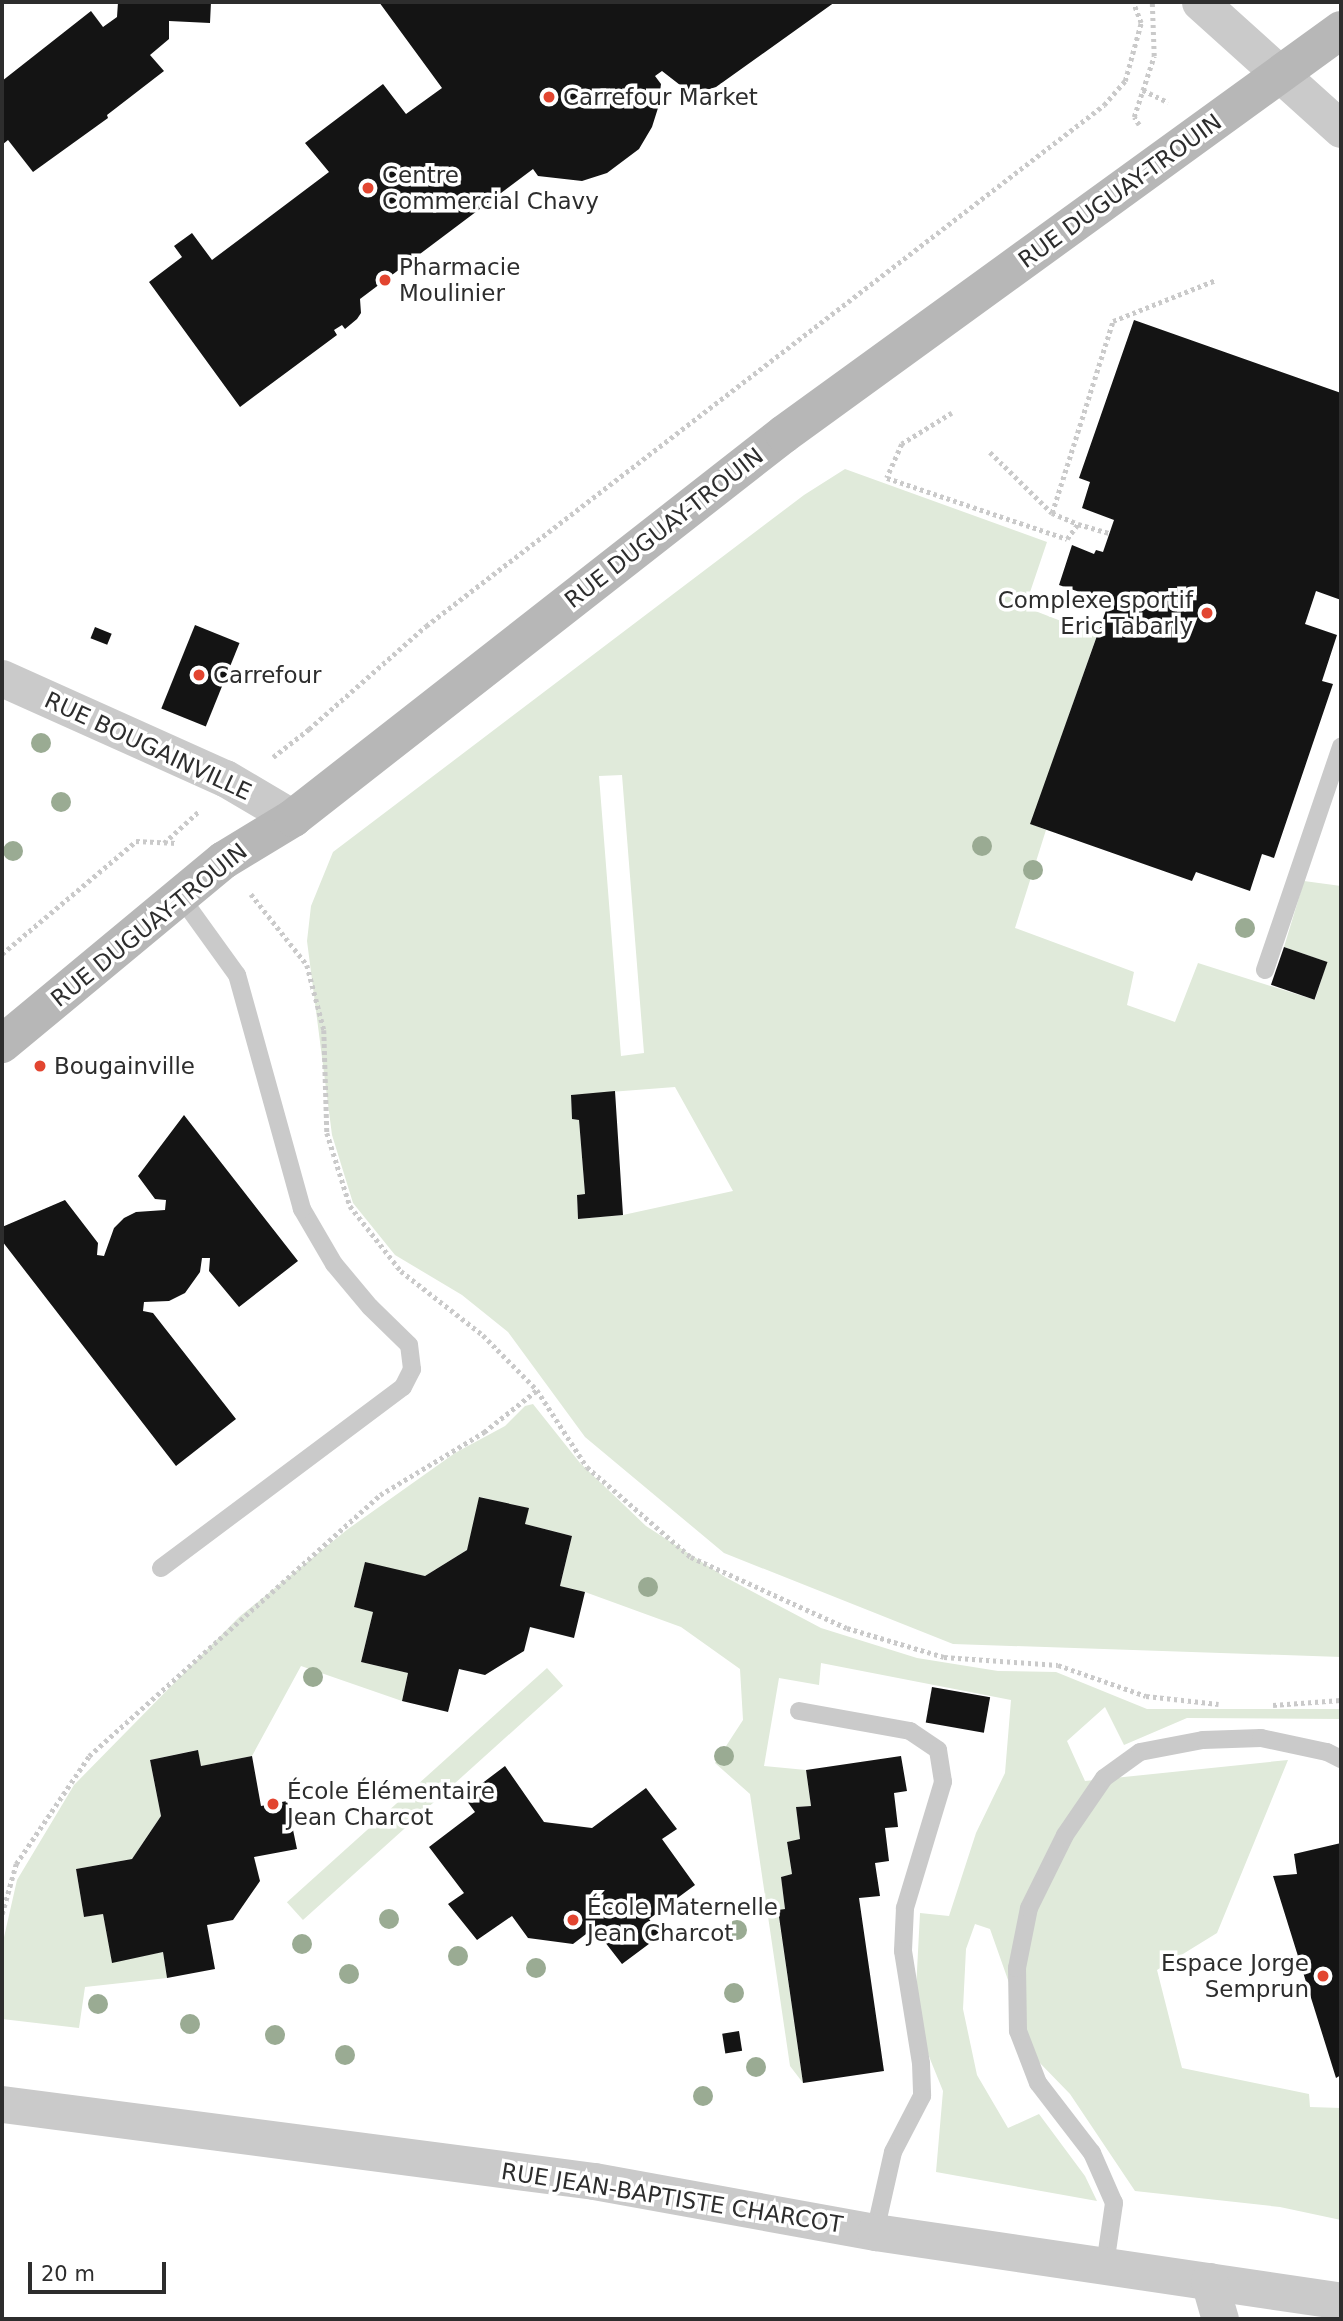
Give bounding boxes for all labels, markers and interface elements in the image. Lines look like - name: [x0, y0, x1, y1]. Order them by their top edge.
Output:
- place label: Carrefour Market: [563, 83, 758, 111]
- marker: Carrefour Market: [541, 89, 557, 105]
- street label: RUE DUGUAY-TROUIN: [1013, 108, 1227, 274]
- place label: Centre Commercial Chavy: [382, 161, 599, 215]
- marker: Centre Commercial Chavy: [360, 180, 376, 196]
- place label: Pharmacie Moulinier: [399, 253, 520, 307]
- marker: Pharmacie Moulinier: [377, 272, 393, 288]
- street label: RUE DUGUAY-TROUIN: [559, 442, 769, 614]
- place label: Complexe sportif Eric Tabarly: [998, 586, 1193, 640]
- marker: Complexe sportif Eric Tabarly: [1199, 605, 1215, 621]
- place label: Carrefour: [213, 661, 322, 689]
- marker: Carrefour: [191, 667, 207, 683]
- street label: RUE BOUGAINVILLE: [40, 686, 256, 806]
- street label: RUE DUGUAY-TROUIN: [45, 837, 253, 1013]
- place label: Bougainville: [54, 1052, 195, 1080]
- marker: Bougainville: [32, 1058, 48, 1074]
- place label: École Élémentaire Jean Charcot: [287, 1777, 495, 1831]
- marker: École Élémentaire Jean Charcot: [265, 1796, 281, 1812]
- place label: École Maternelle Jean Charcot: [587, 1893, 778, 1947]
- marker: École Maternelle Jean Charcot: [565, 1912, 581, 1928]
- place label: Espace Jorge Semprun: [1161, 1949, 1309, 2003]
- marker: Espace Jorge Semprun: [1315, 1968, 1331, 1984]
- street label: RUE JEAN-BAPTISTE CHARCOT: [499, 2157, 845, 2239]
- scale bar: [32, 2248, 170, 2292]
- text: 20 m: [41, 2262, 95, 2286]

